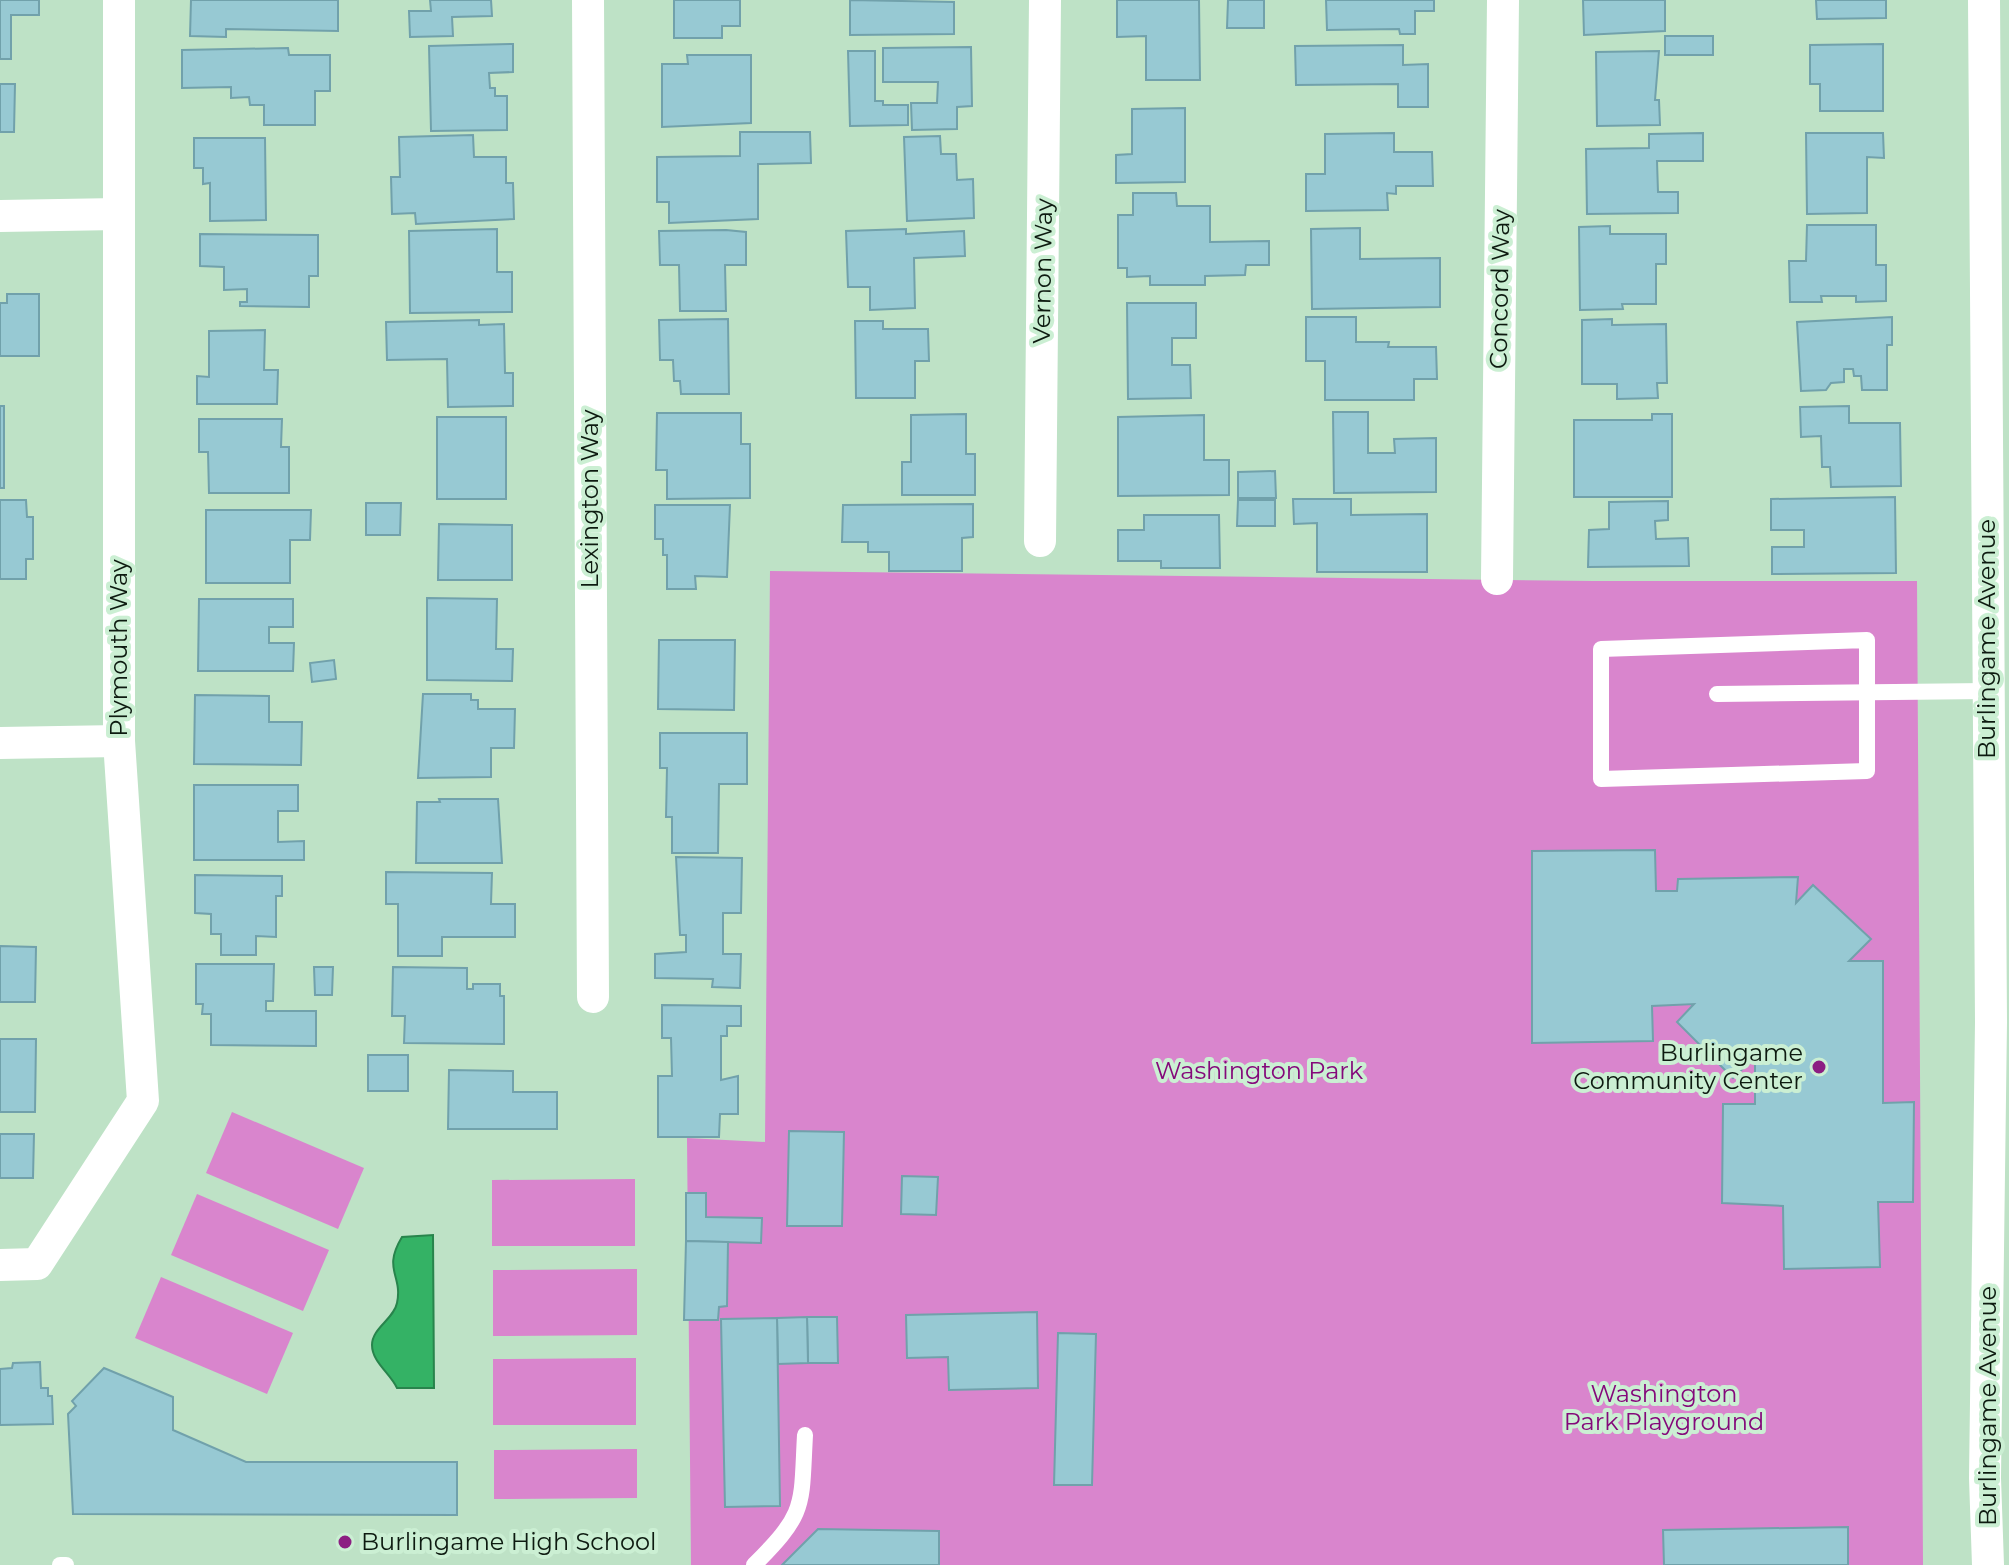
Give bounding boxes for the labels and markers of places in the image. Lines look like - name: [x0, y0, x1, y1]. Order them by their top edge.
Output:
- place label: Burlingame Community Center: [1573, 1038, 1803, 1095]
- marker: Burlingame Community Center: [1810, 1058, 1828, 1076]
- place label: Burlingame High School: [361, 1527, 656, 1556]
- marker: Burlingame High School: [336, 1533, 354, 1551]

